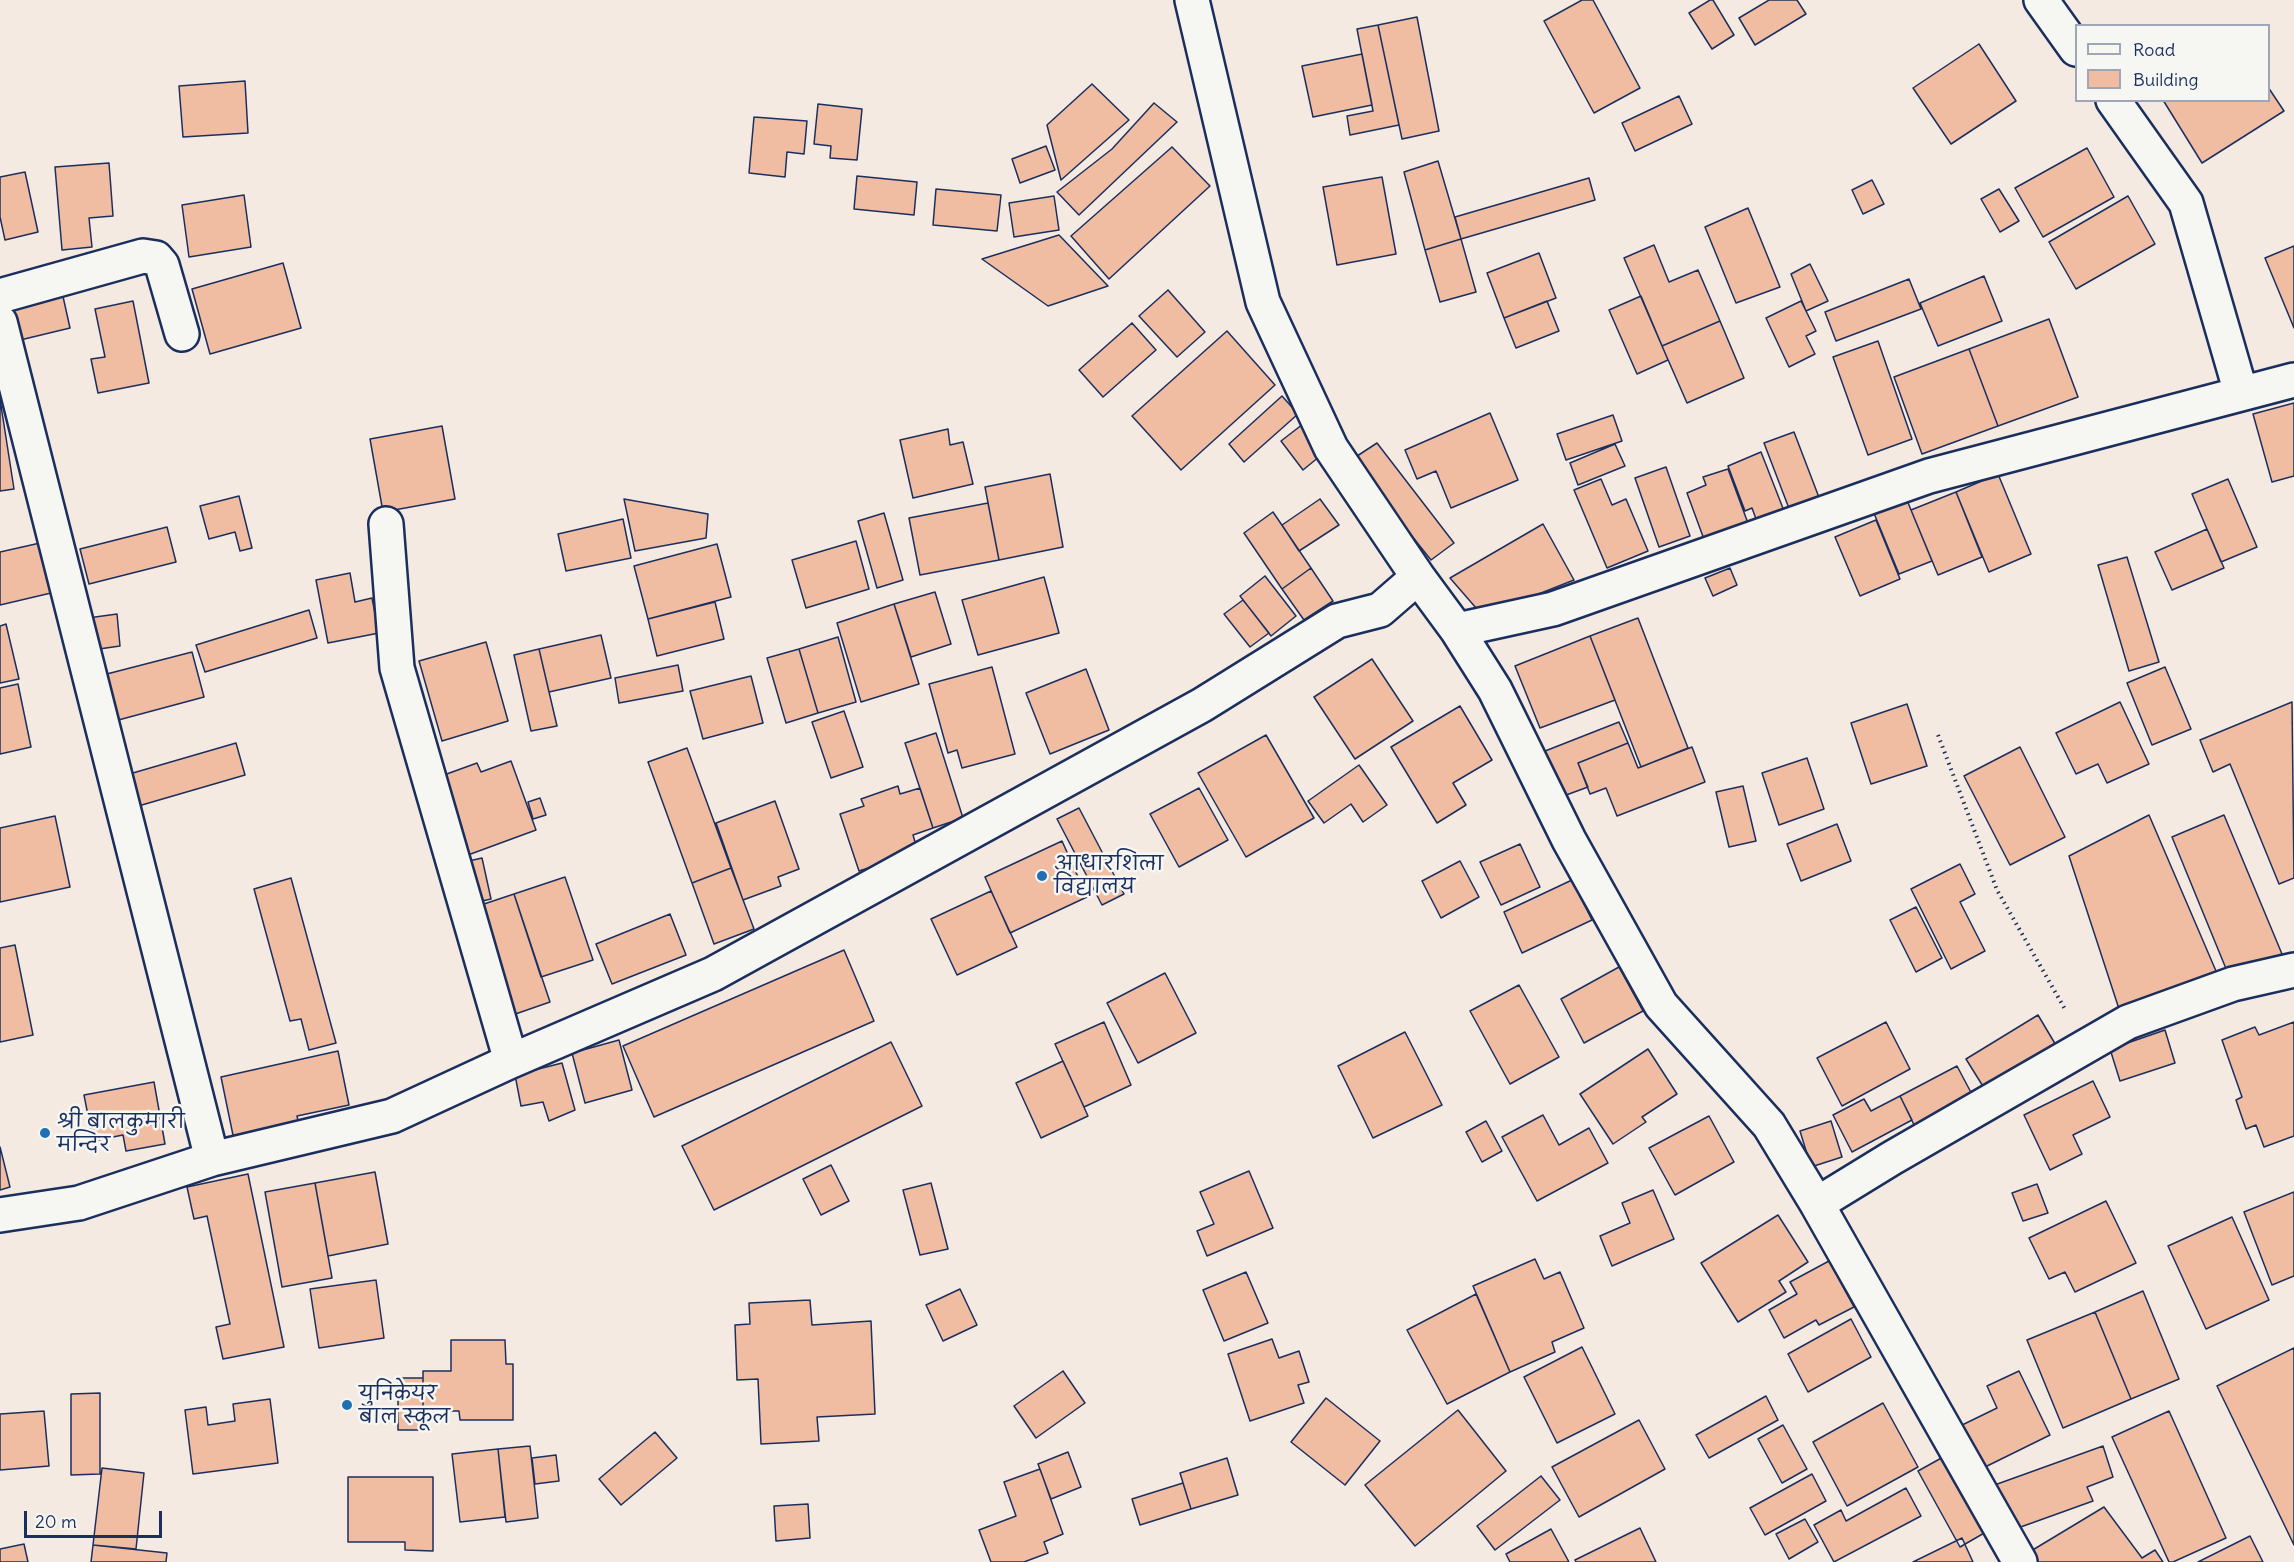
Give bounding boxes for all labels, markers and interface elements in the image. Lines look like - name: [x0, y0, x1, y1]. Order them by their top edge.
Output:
- legend: [2075, 24, 2270, 102]
- text: Road: [2133, 38, 2175, 61]
- text: Building: [2133, 68, 2198, 91]
- place label: आधारशिला विद्यालय: [1054, 852, 1164, 899]
- marker: आधारशिला विद्यालय: [1035, 869, 1049, 883]
- place label: श्री बालकुमारी मन्दिर: [57, 1110, 185, 1157]
- marker: श्री बालकुमारी मन्दिर: [38, 1126, 52, 1140]
- place label: युनिकेयर बाल स्कूल: [359, 1382, 450, 1429]
- marker: युनिकेयर बाल स्कूल: [340, 1398, 354, 1412]
- scale bar: [27, 1499, 165, 1537]
- text: 20 m: [35, 1510, 77, 1533]

